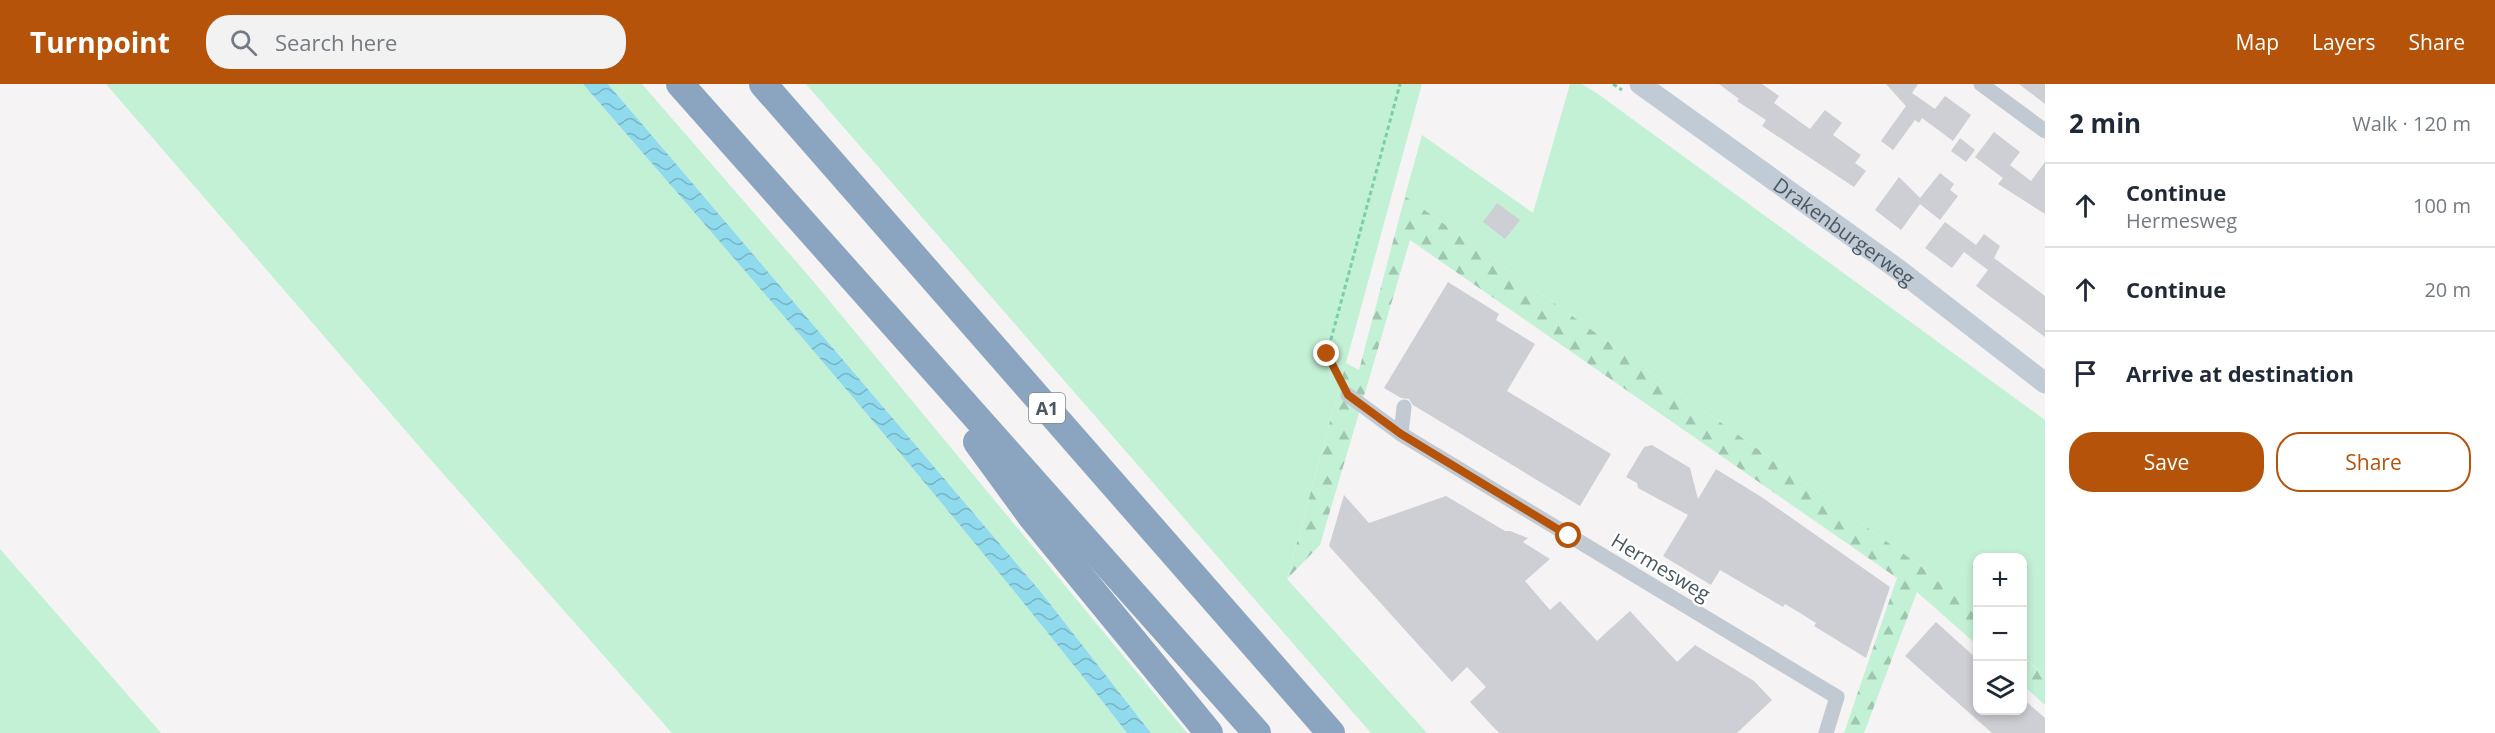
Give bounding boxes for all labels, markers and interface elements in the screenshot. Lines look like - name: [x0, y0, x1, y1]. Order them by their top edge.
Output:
- search box: [206, 15, 626, 69]
- text: Turnpoint: [30, 23, 170, 61]
- icon: search: [227, 26, 260, 59]
- text: Search here: [275, 27, 397, 57]
- text: Map: [2236, 28, 2279, 56]
- text: Layers: [2312, 28, 2376, 56]
- text: Share: [2409, 28, 2465, 56]
- text: 2 min: [2069, 105, 2141, 141]
- text: Walk · 120 m: [2352, 110, 2471, 137]
- street label: Drakenburgerweg: [1768, 171, 1921, 291]
- text: Continue: [2126, 177, 2226, 207]
- icon: ahead: [2069, 189, 2102, 222]
- text: 100 m: [2413, 192, 2471, 219]
- text: Hermesweg: [2126, 207, 2237, 234]
- icon: ahead: [2069, 273, 2102, 306]
- text: Continue: [2126, 274, 2226, 304]
- text: 20 m: [2424, 276, 2471, 303]
- route end: [1313, 340, 1339, 366]
- icon: arrive: [2069, 357, 2102, 390]
- text: Arrive at destination: [2126, 358, 2354, 388]
- road number: A1: [1029, 393, 1065, 423]
- button: Save: [2069, 432, 2264, 492]
- button: Share: [2276, 432, 2471, 492]
- route start: [1555, 522, 1581, 548]
- street label: Hermesweg: [1606, 527, 1716, 607]
- map controls: [1973, 553, 2027, 715]
- button: +: [1973, 553, 2027, 607]
- button: −: [1973, 607, 2027, 661]
- button: layers: [1973, 661, 2027, 715]

